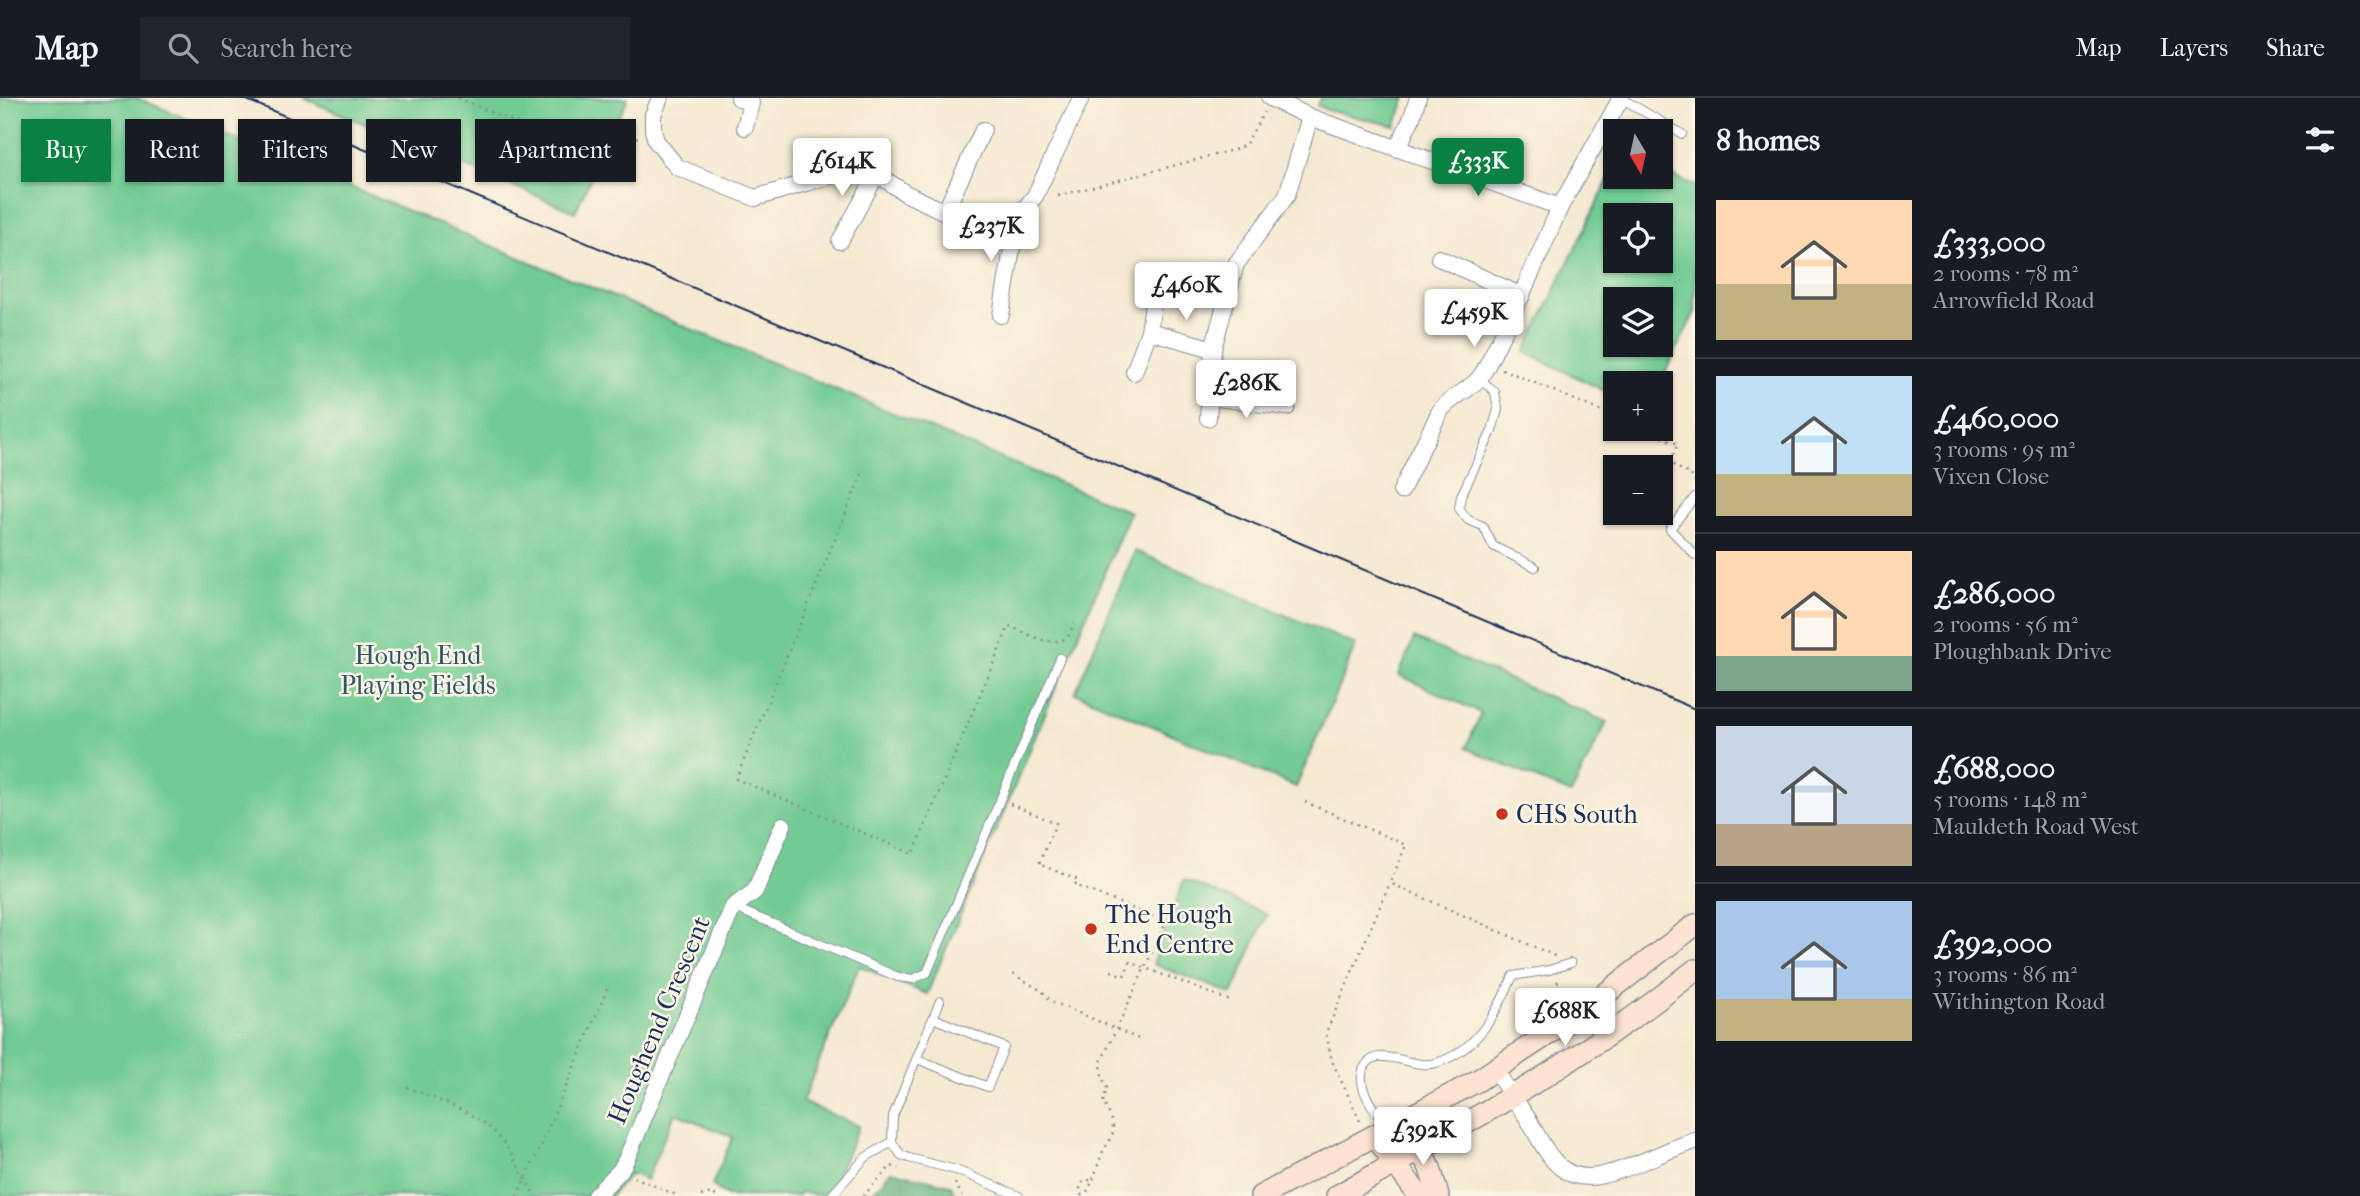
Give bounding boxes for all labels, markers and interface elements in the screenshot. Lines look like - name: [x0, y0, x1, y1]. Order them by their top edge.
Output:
- search box: [140, 17, 630, 80]
- text: Map: [35, 29, 98, 68]
- icon: search: [164, 29, 202, 67]
- text: Search here: [220, 33, 352, 64]
- text: Map: [2076, 34, 2122, 62]
- text: Layers: [2160, 34, 2228, 62]
- text: Share: [2266, 34, 2325, 62]
- chip: Buy: [21, 119, 111, 182]
- chip: Rent: [125, 119, 224, 182]
- chip: Filters: [238, 119, 352, 182]
- chip: New: [366, 119, 461, 182]
- chip: Apartment: [475, 119, 636, 182]
- north arrow: [1603, 119, 1673, 189]
- map controls: [1603, 119, 1673, 525]
- icon: filters: [2301, 121, 2339, 159]
- text: 8 homes: [1716, 123, 1820, 158]
- pin: £614K: [793, 139, 891, 198]
- pin: £333K: [1429, 139, 1527, 198]
- text: £614K: [809, 147, 875, 174]
- text: £333K: [1448, 147, 1508, 174]
- button: locate: [1603, 203, 1673, 273]
- pin: £237K: [942, 204, 1040, 263]
- text: £237K: [959, 212, 1023, 239]
- text: £333,000: [1933, 225, 2046, 260]
- icon: home: [1772, 228, 1856, 312]
- text: 2 rooms · 78 m²: [1933, 260, 2078, 287]
- pin: £460K: [1137, 262, 1235, 322]
- text: £460K: [1151, 271, 1221, 298]
- button: layers: [1603, 287, 1673, 357]
- text: Arrowfield Road: [1933, 287, 2095, 314]
- pin: £459K: [1425, 289, 1523, 349]
- text: £459K: [1440, 298, 1508, 325]
- pin: £286K: [1197, 360, 1295, 420]
- text: £286K: [1212, 369, 1280, 396]
- button: +: [1603, 371, 1673, 441]
- text: £460,000: [1933, 401, 2059, 436]
- icon: home: [1772, 404, 1856, 488]
- text: 3 rooms · 95 m²: [1933, 436, 2075, 463]
- button: −: [1603, 455, 1673, 525]
- text: Vixen Close: [1933, 463, 2049, 490]
- text: £286,000: [1933, 576, 2056, 611]
- icon: home: [1772, 579, 1856, 663]
- text: 2 rooms · 56 m²: [1933, 611, 2078, 638]
- text: Ploughbank Drive: [1933, 638, 2112, 665]
- park label: Hough End Playing Fields: [340, 640, 496, 701]
- text: £688,000: [1933, 751, 2055, 786]
- icon: home: [1772, 754, 1856, 838]
- text: 5 rooms · 148 m²: [1933, 786, 2087, 813]
- place label: CHS South: [1516, 799, 1638, 830]
- marker: CHS South: [1494, 806, 1510, 822]
- text: Mauldeth Road West: [1933, 813, 2139, 840]
- place label: The Hough End Centre: [1105, 899, 1234, 960]
- street label: Houghend Crescent: [601, 911, 717, 1129]
- marker: The Hough End Centre: [1083, 921, 1099, 937]
- text: £392,000: [1933, 926, 2052, 961]
- icon: home: [1772, 929, 1856, 1013]
- text: 3 rooms · 86 m²: [1933, 961, 2077, 988]
- pin: £688K: [1516, 988, 1614, 1048]
- text: Withington Road: [1933, 988, 2105, 1015]
- text: £688K: [1531, 997, 1599, 1024]
- pin: £392K: [1374, 1108, 1472, 1167]
- text: £392K: [1390, 1116, 1456, 1143]

